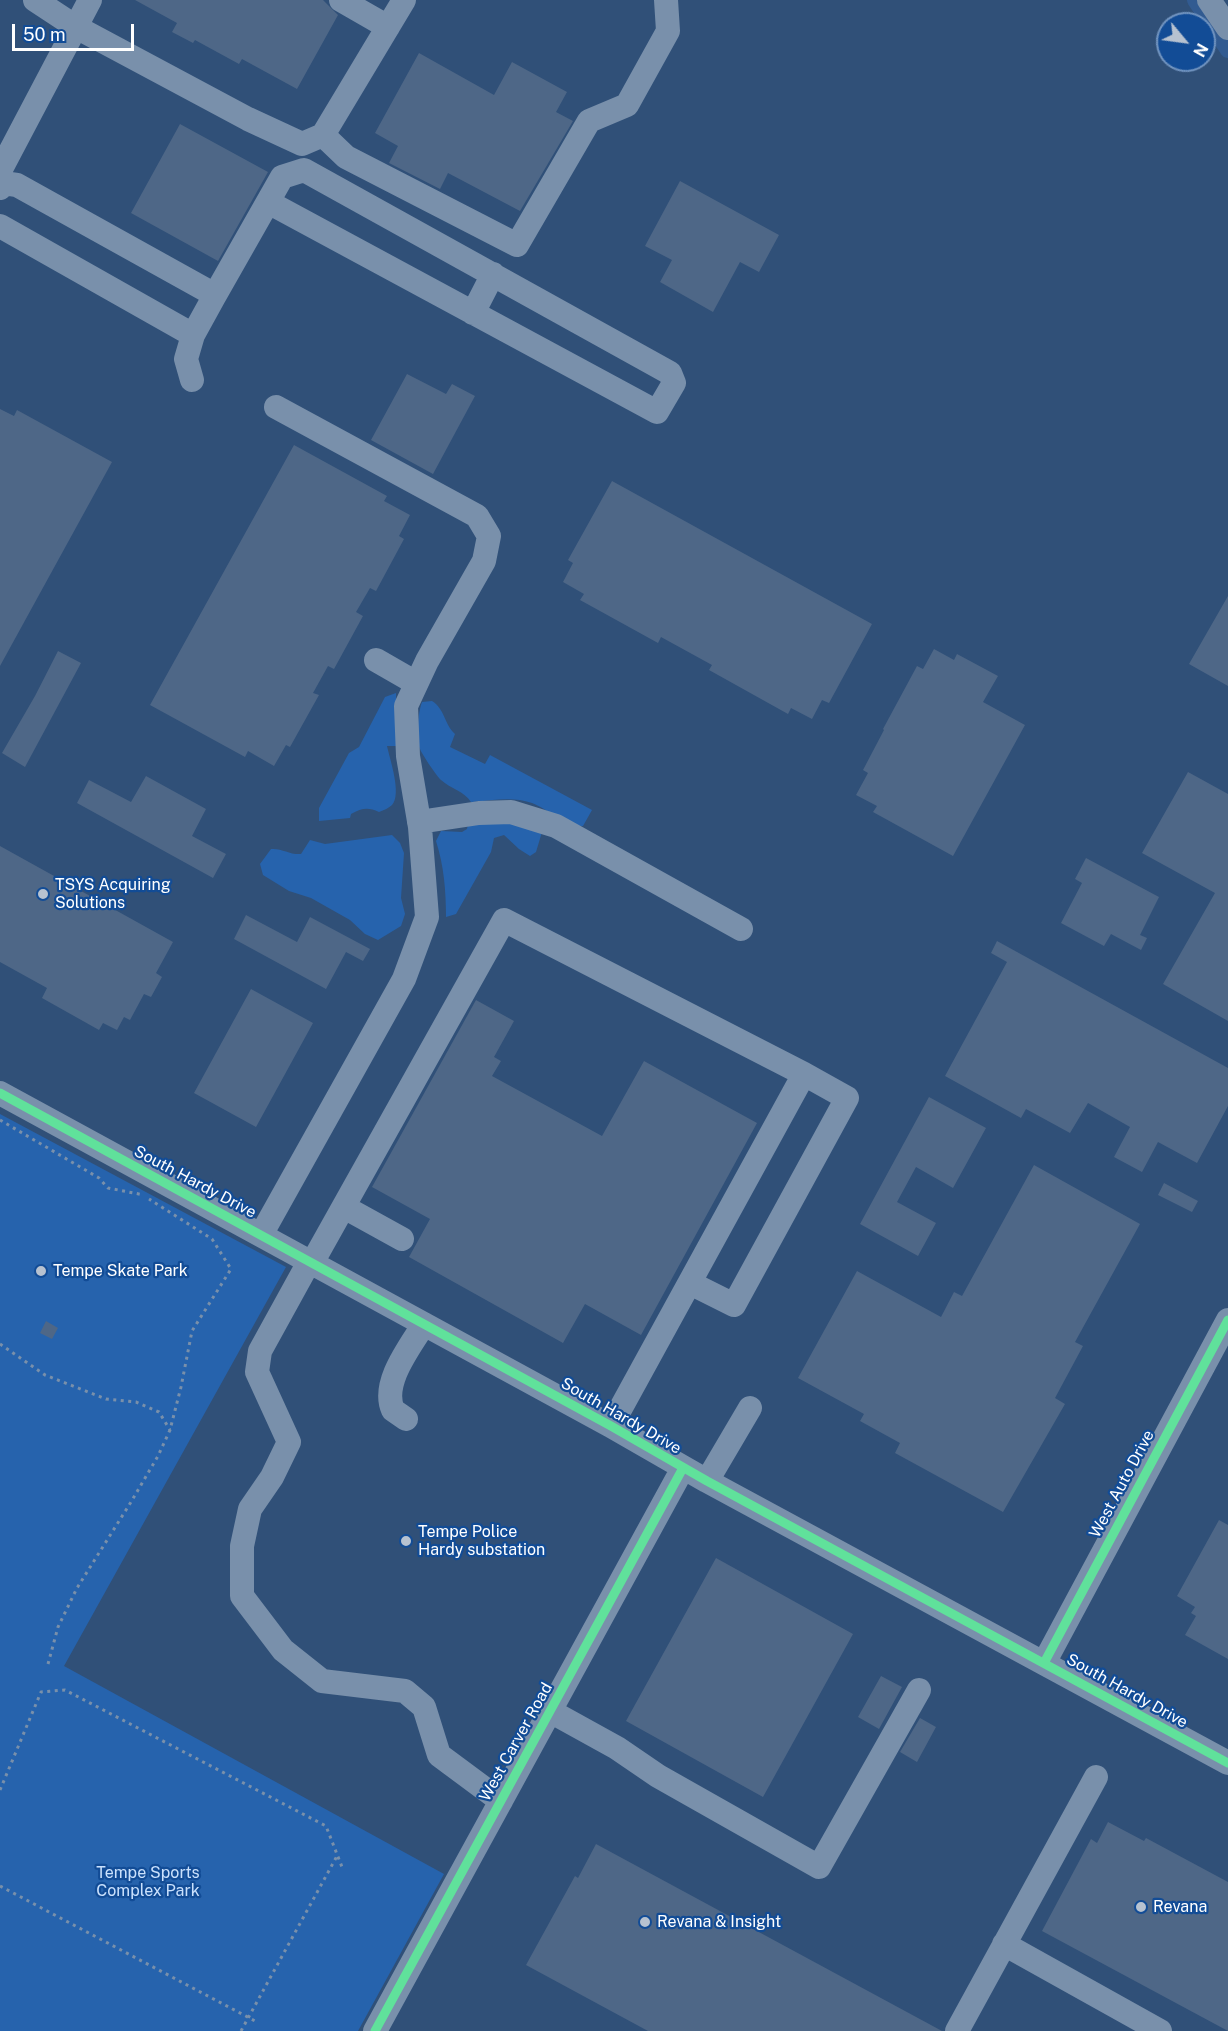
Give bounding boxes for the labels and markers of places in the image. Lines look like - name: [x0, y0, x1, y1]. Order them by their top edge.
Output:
- place label: TSYS Acquiring Solutions: [55, 875, 171, 913]
- marker: TSYS Acquiring Solutions: [36, 887, 50, 901]
- place label: Tempe Skate Park: [53, 1261, 188, 1281]
- marker: Tempe Skate Park: [34, 1264, 48, 1278]
- place label: Tempe Police Hardy substation: [418, 1522, 545, 1560]
- marker: Tempe Police Hardy substation: [399, 1534, 413, 1548]
- place label: Revana: [1153, 1897, 1207, 1917]
- marker: Revana: [1134, 1900, 1148, 1914]
- place label: Revana & Insight: [657, 1912, 781, 1932]
- marker: Revana & Insight: [638, 1915, 652, 1929]

